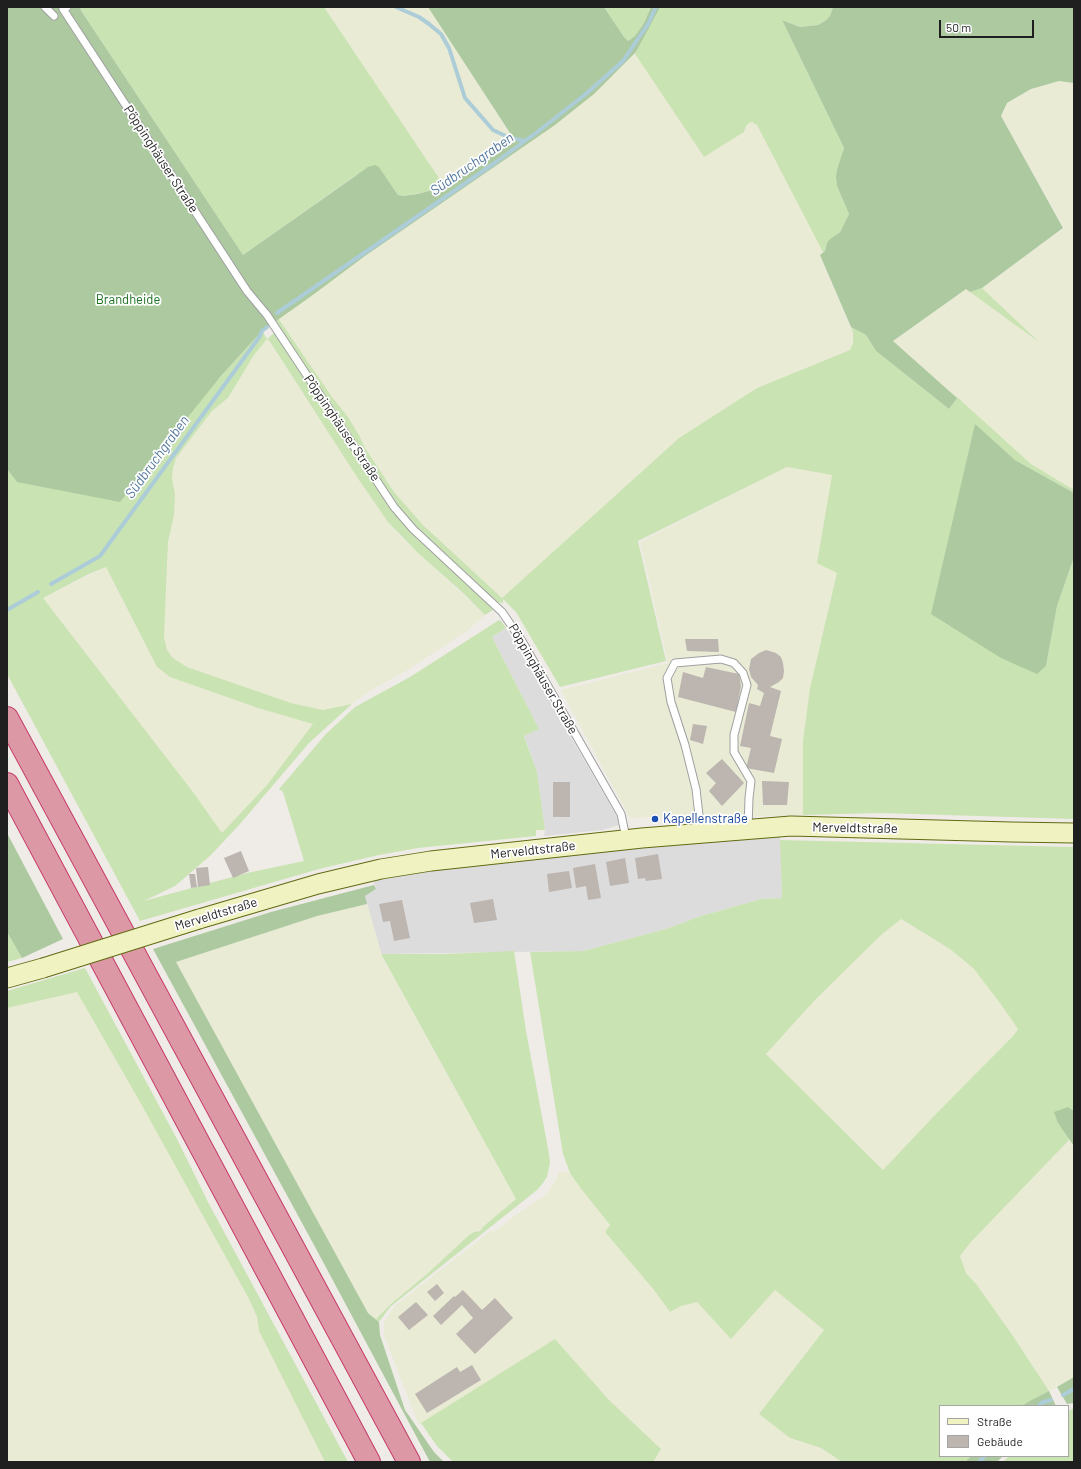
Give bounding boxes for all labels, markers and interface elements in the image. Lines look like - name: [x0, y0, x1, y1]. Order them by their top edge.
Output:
- scale bar: [941, 12, 1036, 38]
- text: 50 m: [946, 20, 971, 34]
- street label: Pöppinghäuser Straße: [120, 102, 202, 216]
- water label: Südbruchgraben: [427, 129, 517, 199]
- park label: Brandheide: [96, 292, 160, 308]
- street label: Pöppinghäuser Straße: [301, 372, 383, 484]
- water label: Südbruchgraben: [121, 412, 193, 502]
- street label: Pöppinghäuser Straße: [505, 621, 581, 737]
- place label: Kapellenstraße: [663, 811, 748, 827]
- marker: Kapellenstraße: [650, 814, 660, 824]
- street label: Merveldtstraße: [812, 819, 898, 837]
- street label: Merveldtstraße: [490, 838, 576, 862]
- street label: Merveldtstraße: [173, 894, 259, 934]
- legend: [939, 1405, 1069, 1457]
- text: Straße: [977, 1414, 1012, 1428]
- text: Gebäude: [977, 1434, 1023, 1448]

